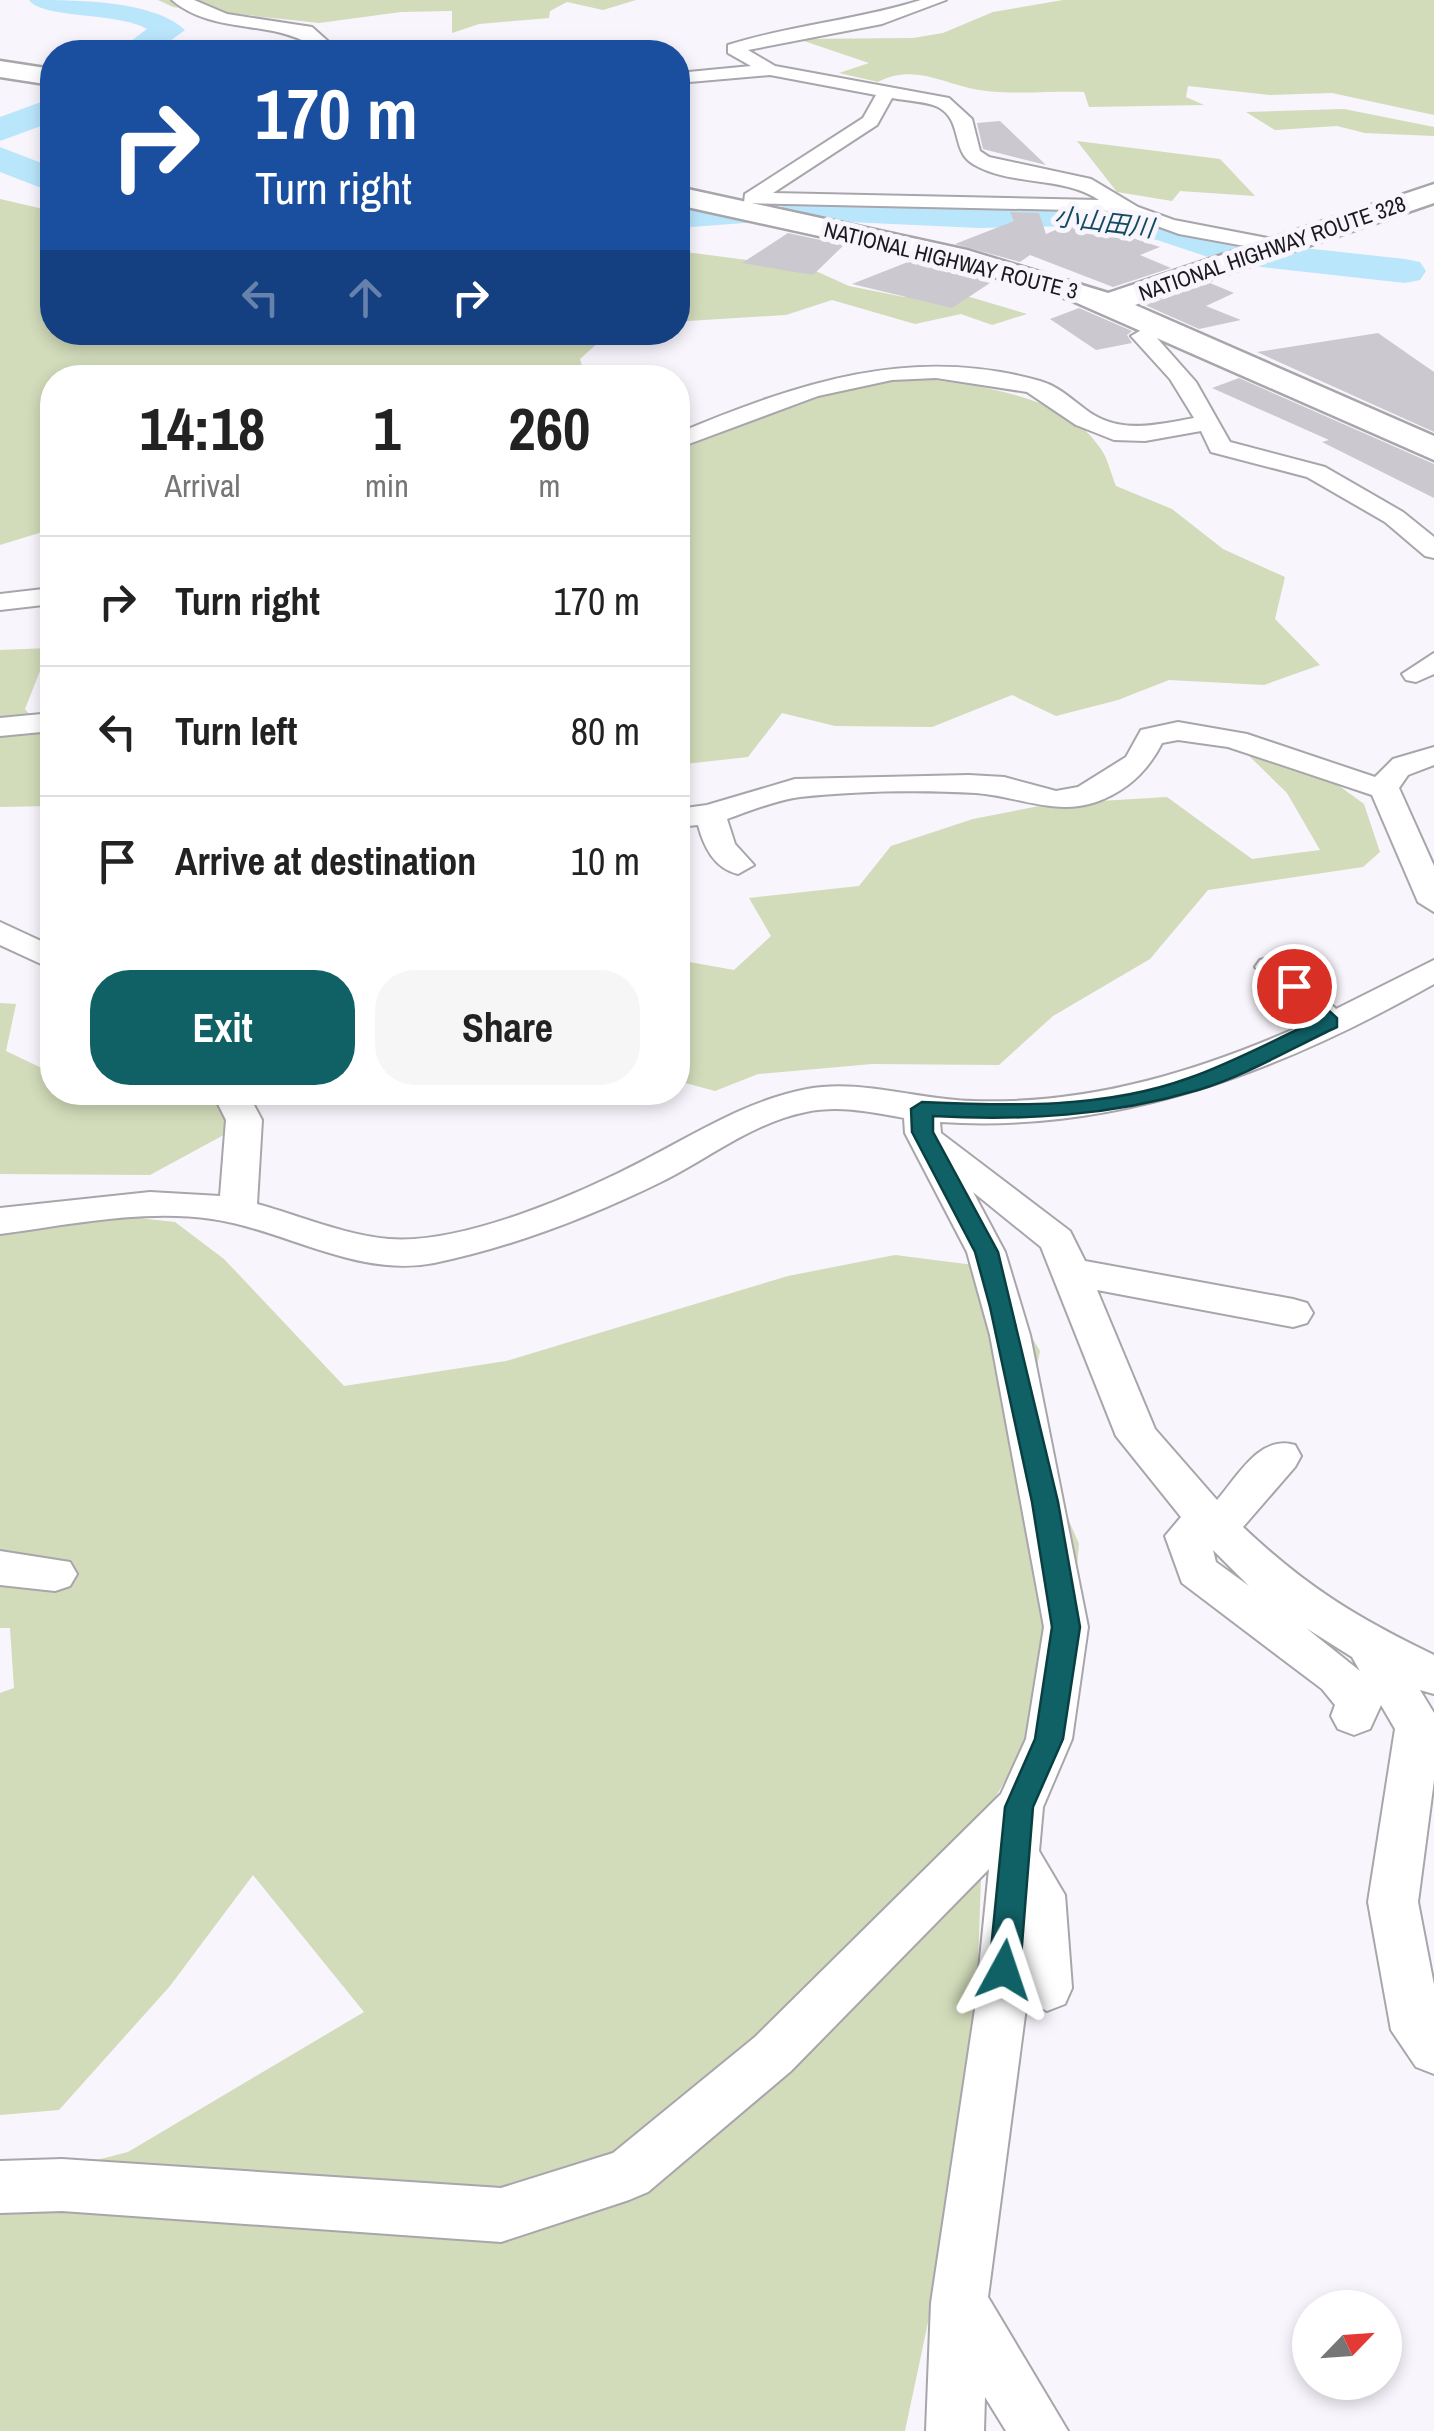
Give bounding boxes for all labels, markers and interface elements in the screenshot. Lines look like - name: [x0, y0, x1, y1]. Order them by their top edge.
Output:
- text: 170 m: [255, 67, 418, 161]
- icon: right: [90, 80, 220, 210]
- text: Turn right: [255, 157, 412, 218]
- street label: NATIONAL HIGHWAY ROUTE 328: [1135, 188, 1409, 308]
- water label: 小山田川: [1052, 199, 1159, 245]
- street label: NATIONAL HIGHWAY ROUTE 3: [821, 214, 1081, 306]
- icon: left: [233, 270, 288, 325]
- icon: ahead: [338, 270, 393, 325]
- icon: right: [443, 270, 498, 325]
- text: 14:18: [140, 388, 265, 469]
- text: 1: [373, 388, 401, 469]
- text: 260: [508, 388, 590, 469]
- text: Arrival: [165, 464, 240, 507]
- text: min: [365, 464, 409, 507]
- text: m: [538, 464, 560, 507]
- icon: right: [90, 574, 145, 629]
- text: Turn right: [175, 576, 320, 627]
- text: 170 m: [553, 576, 640, 627]
- icon: left: [90, 704, 145, 759]
- text: Turn left: [175, 706, 297, 757]
- text: 80 m: [571, 706, 640, 757]
- icon: arrive: [90, 834, 145, 889]
- text: Arrive at destination: [175, 836, 476, 887]
- text: 10 m: [571, 836, 640, 887]
- pin: [1252, 944, 1337, 1029]
- icon: arrive: [1267, 959, 1322, 1014]
- button: Exit: [90, 970, 355, 1085]
- button: Share: [375, 970, 640, 1085]
- position arrow: [952, 1918, 1056, 2022]
- north arrow: [1292, 2290, 1402, 2400]
- map controls: [1292, 2290, 1402, 2400]

